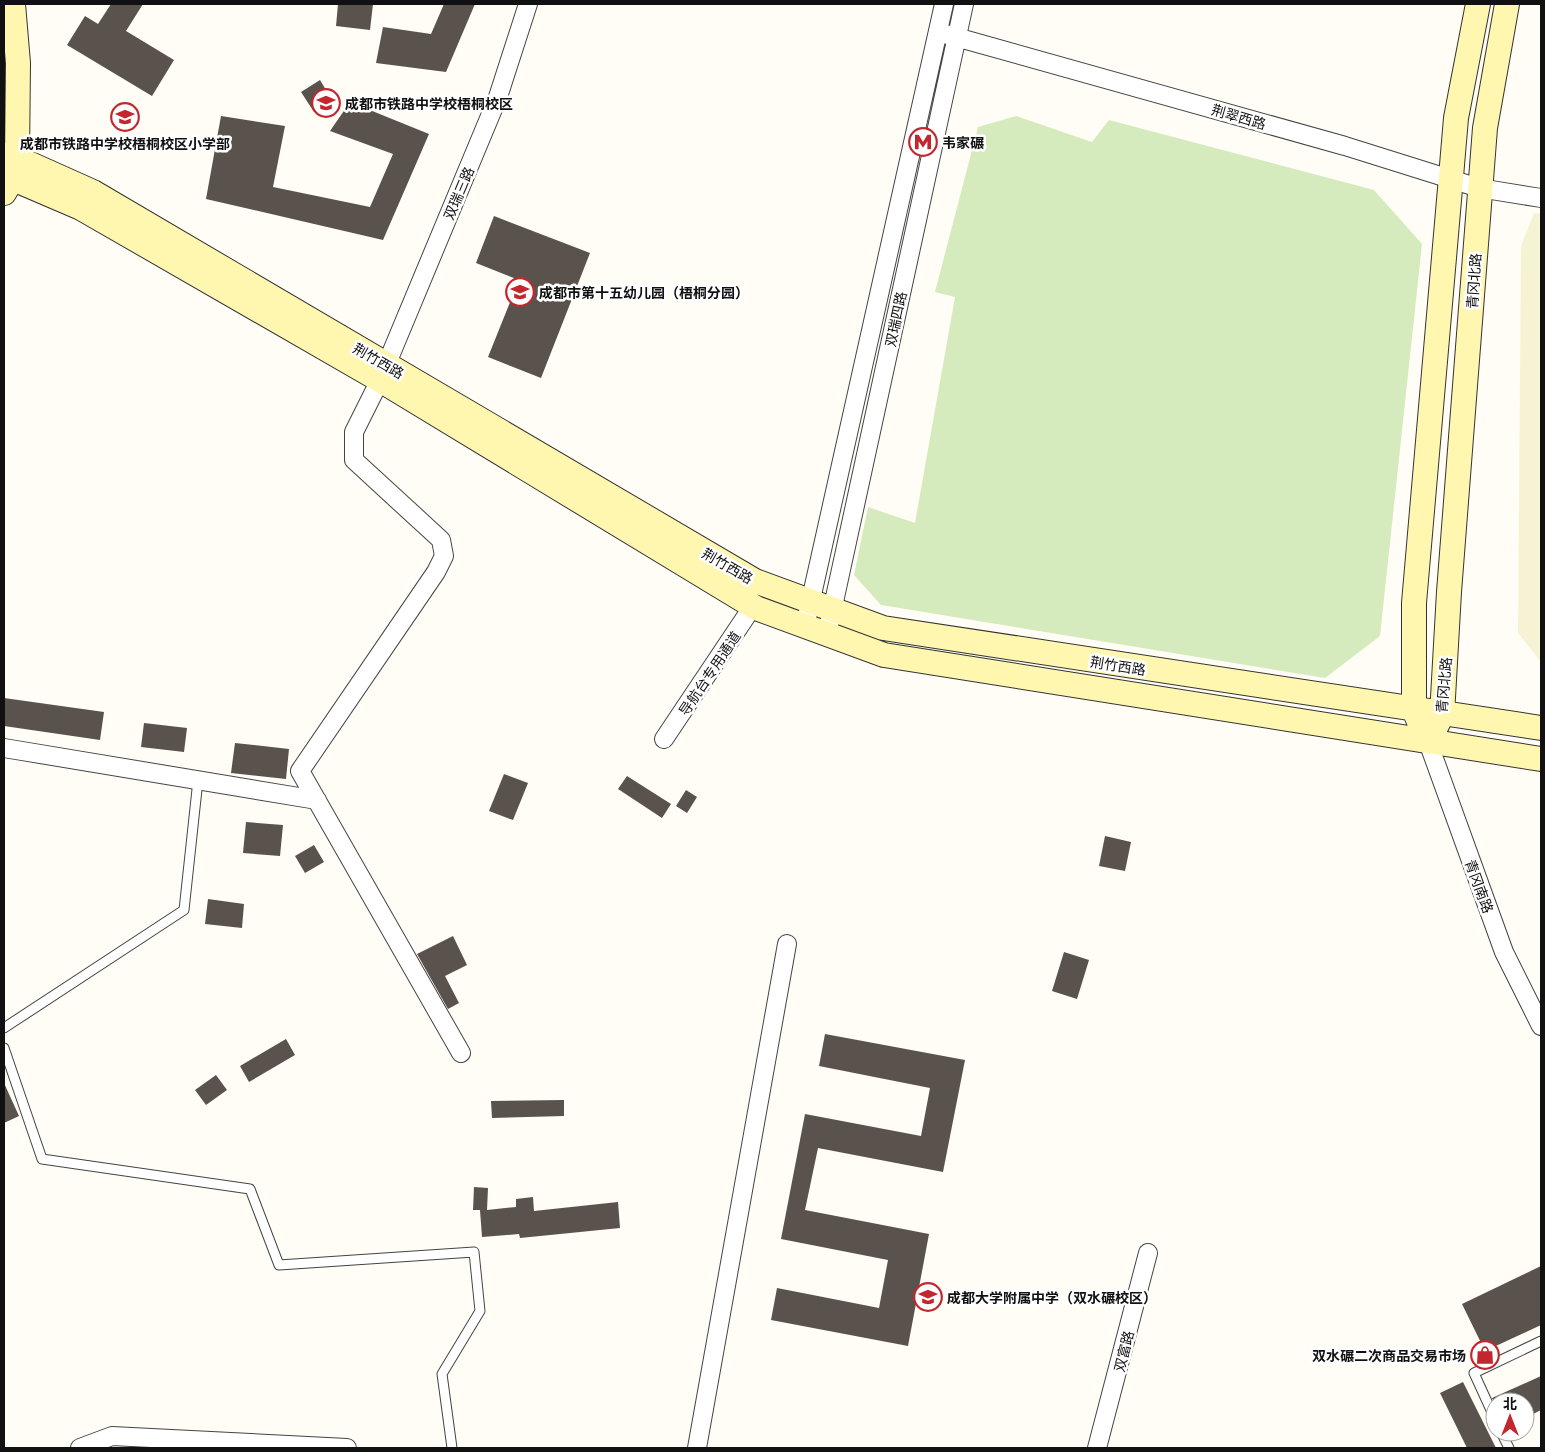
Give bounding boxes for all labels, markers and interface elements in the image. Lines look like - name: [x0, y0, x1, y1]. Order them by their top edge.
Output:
- school or university icon: 成都市铁路中学校梧桐校区: [311, 88, 341, 118]
- place label: 成都市铁路中学校梧桐校区: [345, 93, 513, 113]
- street label: 荆翠西路: [1209, 99, 1269, 133]
- school or university icon: 成都市铁路中学校梧桐校区小学部: [110, 102, 140, 132]
- metro station icon: 韦家碾: [908, 127, 938, 157]
- place label: 韦家碾: [942, 132, 984, 152]
- place label: 成都市铁路中学校梧桐校区小学部: [20, 133, 230, 153]
- street label: 双瑞三路: [438, 163, 478, 223]
- street label: 青冈北路: [1461, 252, 1485, 310]
- school or university icon: 成都市第十五幼儿园（梧桐分园）: [505, 277, 535, 307]
- place label: 成都市第十五幼儿园（梧桐分园）: [539, 282, 749, 302]
- street label: 双瑞四路: [879, 290, 911, 348]
- street label: 荆竹西路: [350, 337, 408, 383]
- street label: 荆竹西路: [699, 542, 757, 588]
- street label: 导航台专用通道: [673, 627, 745, 719]
- street label: 荆竹西路: [1089, 651, 1147, 679]
- street label: 青冈北路: [1431, 656, 1455, 714]
- street label: 青冈南路: [1461, 856, 1499, 916]
- school or university icon: 成都大学附属中学（双水碾校区）: [913, 1282, 943, 1312]
- place label: 成都大学附属中学（双水碾校区）: [947, 1287, 1157, 1307]
- street label: 双富路: [1108, 1328, 1138, 1374]
- shop icon: 双水碾二次商品交易市场: [1470, 1340, 1500, 1370]
- place label: 双水碾二次商品交易市场: [1312, 1345, 1466, 1365]
- north arrow: [1485, 1392, 1535, 1442]
- text: 北: [1503, 1393, 1517, 1413]

